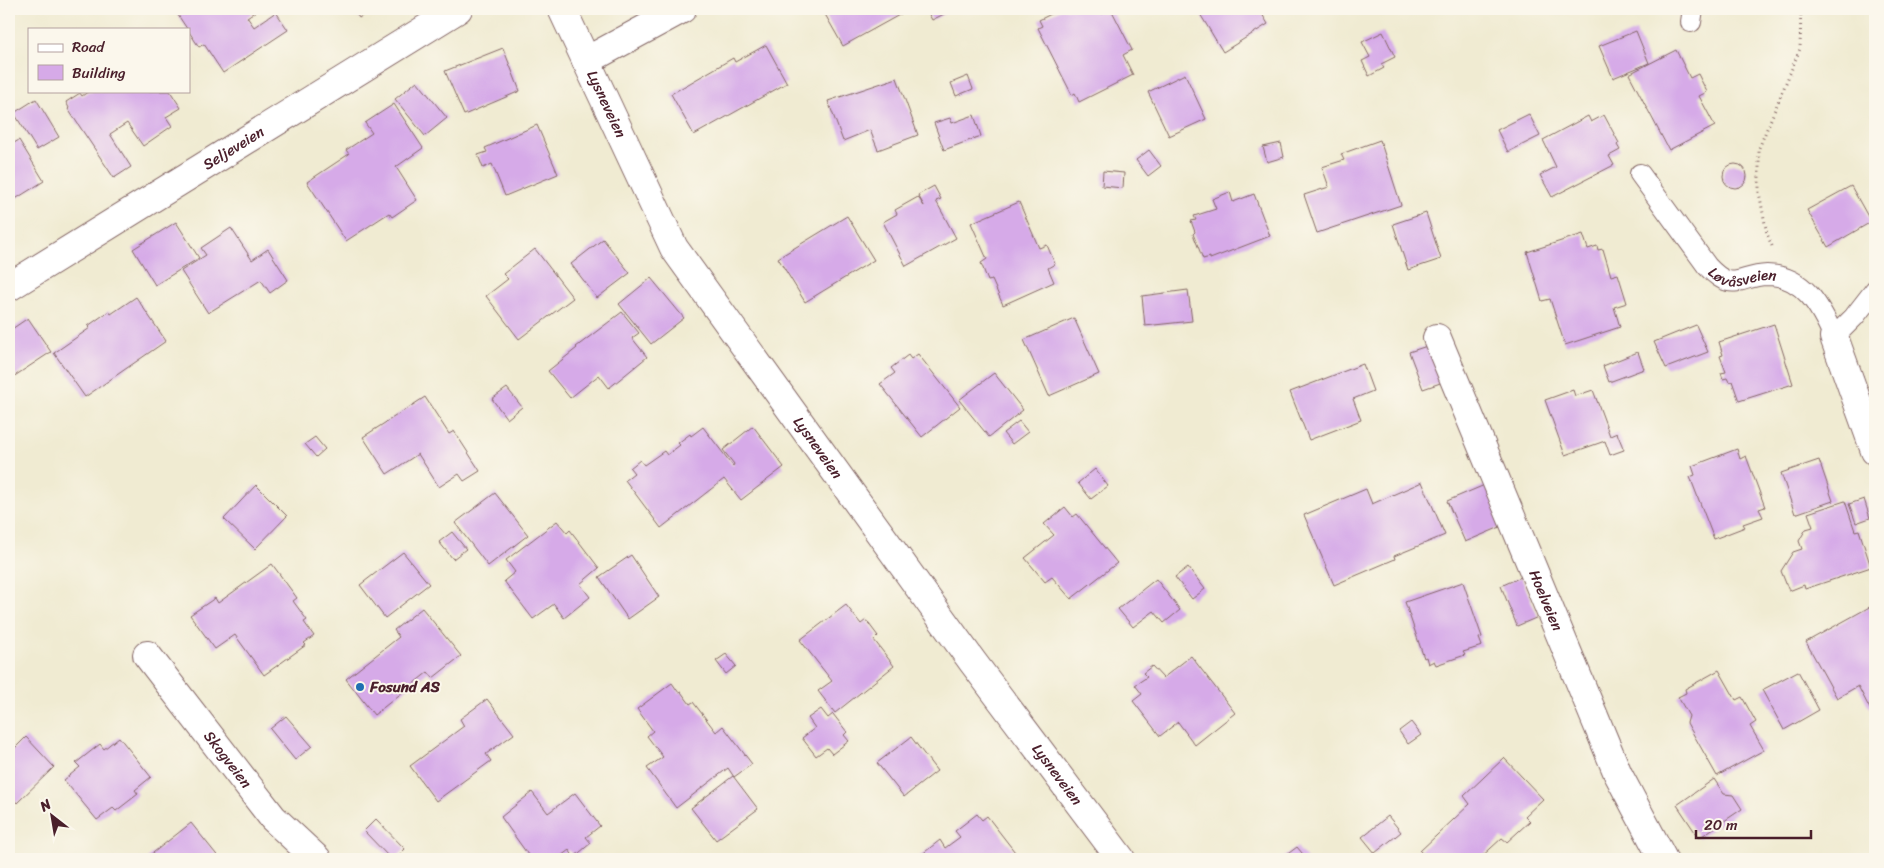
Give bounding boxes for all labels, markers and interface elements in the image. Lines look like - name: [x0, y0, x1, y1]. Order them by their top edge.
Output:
- legend: [28, 28, 190, 92]
- text: Road: [72, 34, 105, 60]
- text: Building: [72, 60, 126, 86]
- street label: Lysneveien: [579, 66, 634, 142]
- street label: Seljeveien: [198, 119, 269, 177]
- street label: Løvåsveien: [1702, 260, 1778, 295]
- street label: Lysneveien: [786, 411, 850, 484]
- street label: Hoelveien: [1522, 566, 1570, 635]
- place label: Fosund AS: [369, 674, 440, 700]
- marker: Fosund AS: [354, 681, 366, 693]
- street label: Skogveien: [197, 725, 259, 794]
- street label: Lysneveien: [1025, 738, 1089, 811]
- north arrow: [28, 790, 78, 840]
- text: N: [34, 792, 56, 819]
- scale bar: [1696, 808, 1812, 840]
- text: 20 m: [1704, 812, 1738, 838]

